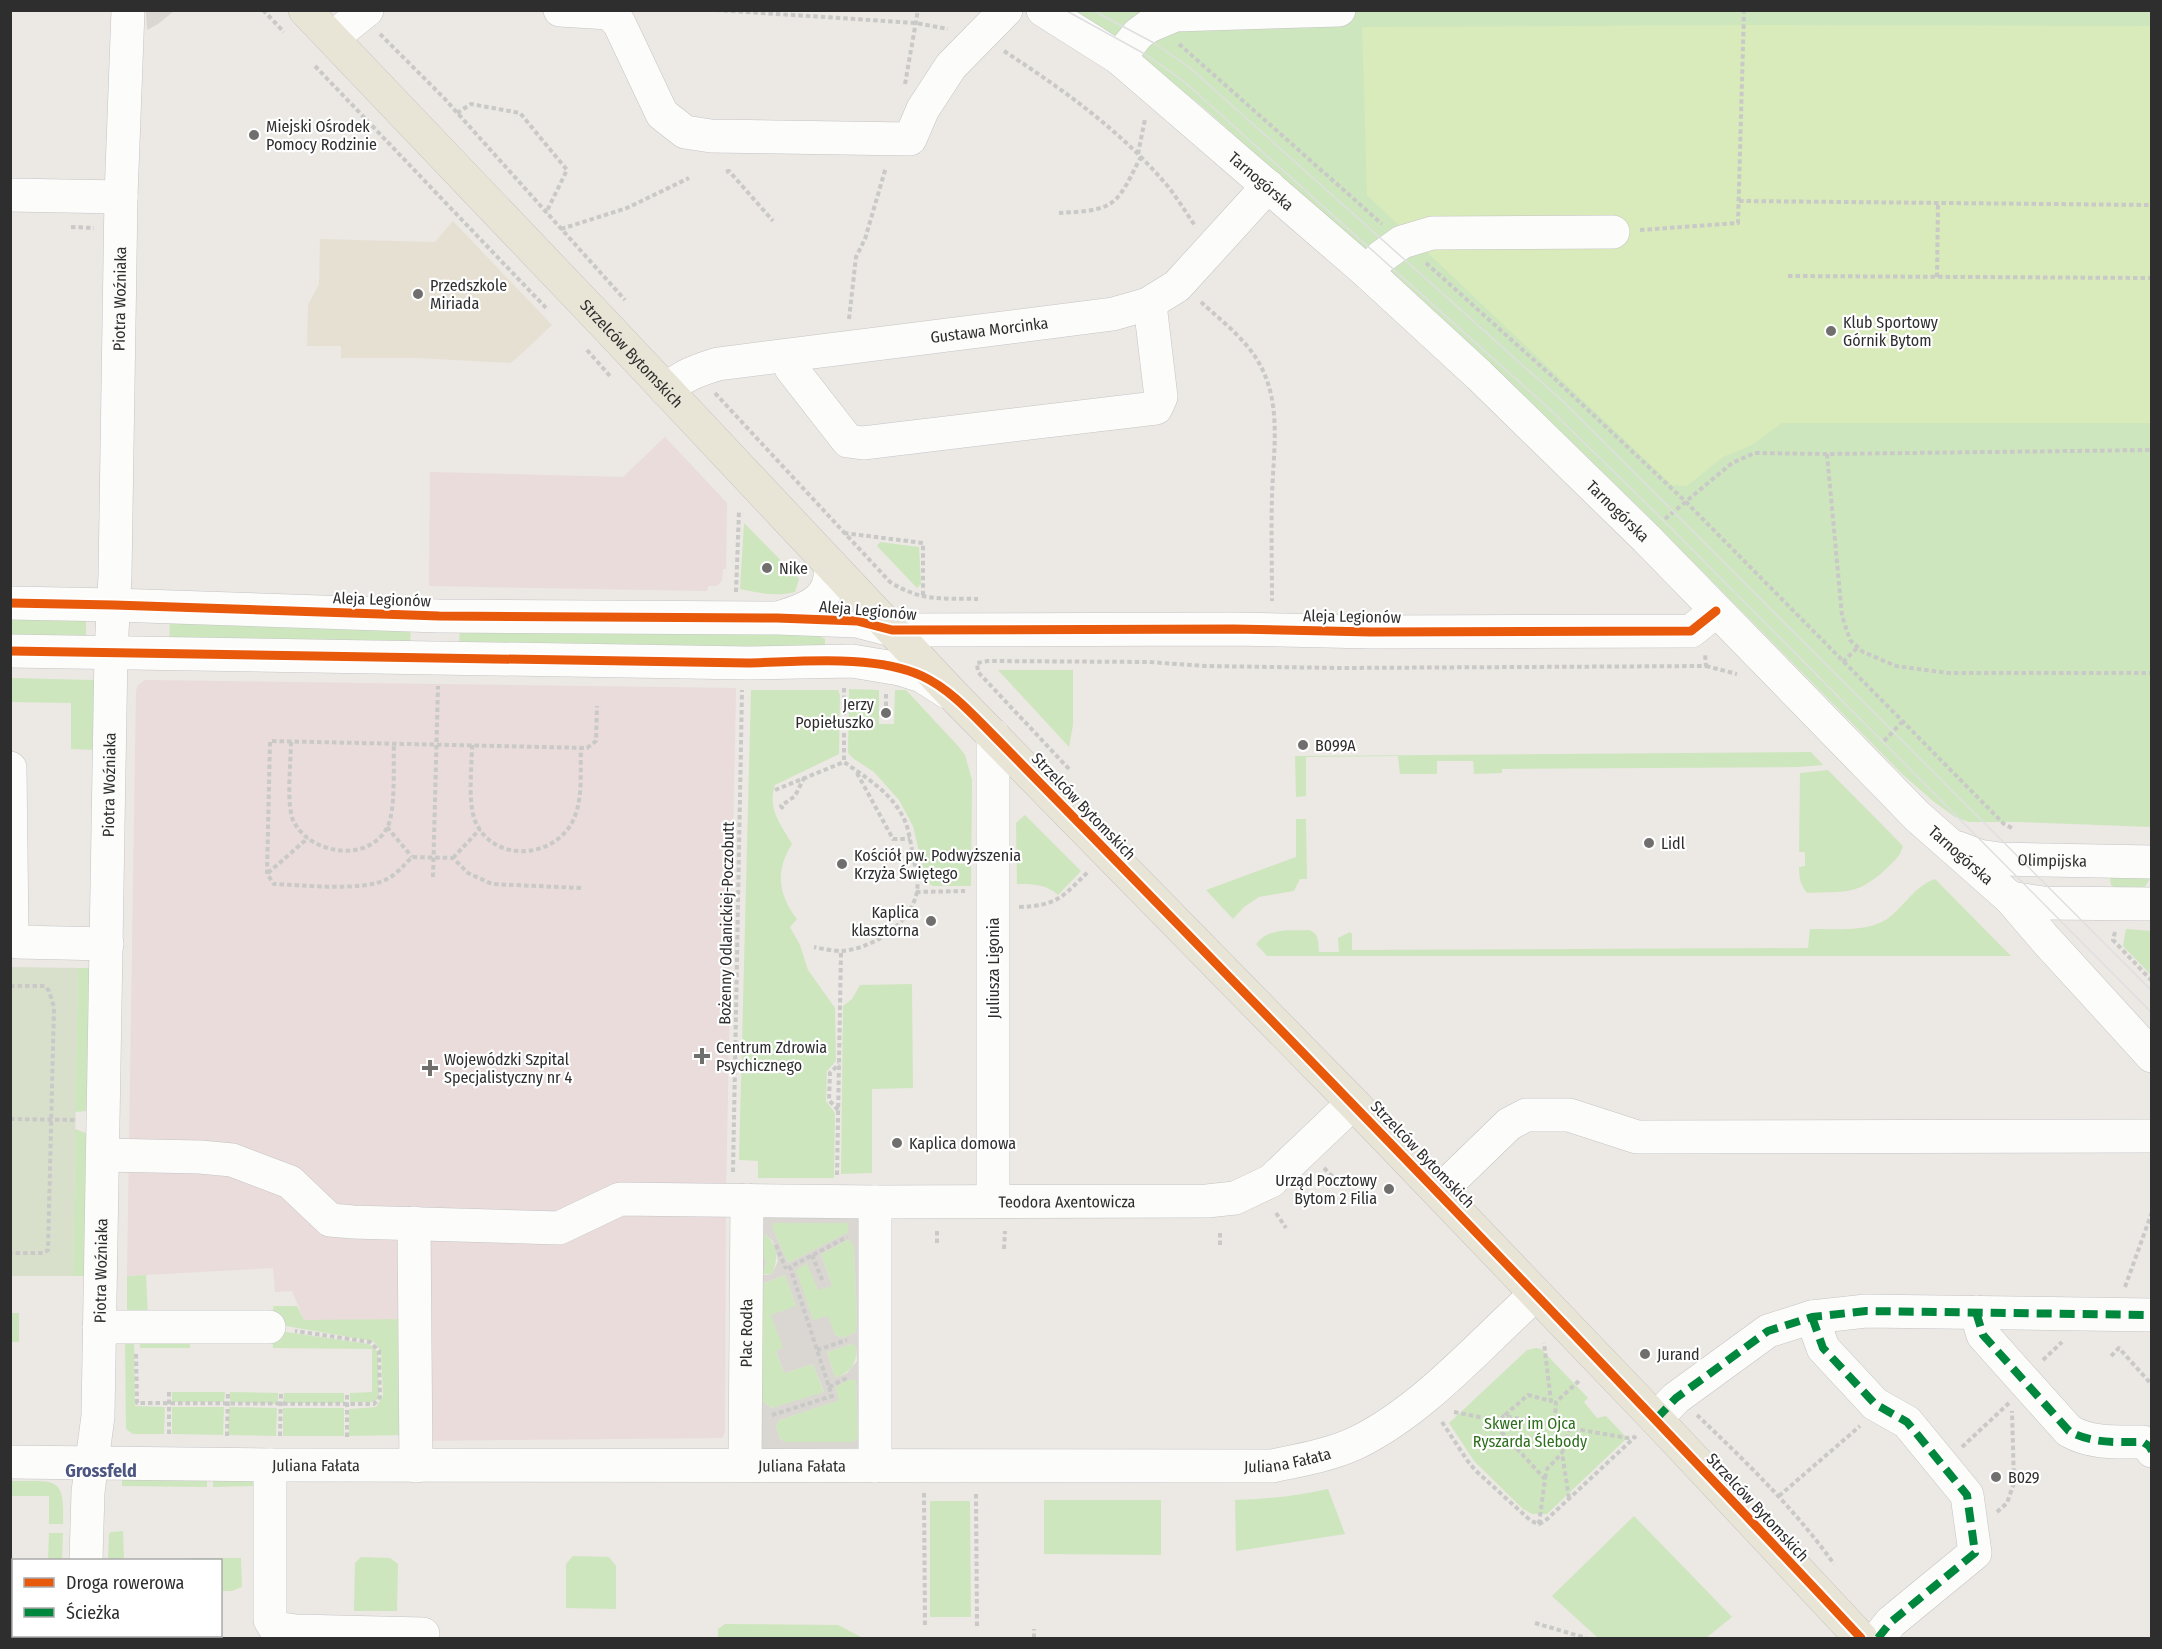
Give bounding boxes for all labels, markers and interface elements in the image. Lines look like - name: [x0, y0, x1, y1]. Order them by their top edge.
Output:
- place label: Miejski Ośrodek Pomocy Rodzinie: [266, 117, 377, 154]
- marker: Miejski Ośrodek Pomocy Rodzinie: [247, 128, 261, 142]
- street label: Tarnogórska: [1225, 148, 1298, 215]
- street label: Piotra Woźniaka: [110, 246, 130, 351]
- place label: Przedszkole Miriada: [430, 276, 507, 313]
- marker: Przedszkole Miriada: [411, 287, 425, 301]
- street label: Strzelców Bytomskich: [576, 296, 687, 412]
- street label: Gustawa Morcinka: [929, 313, 1049, 347]
- place label: Klub Sportowy Górnik Bytom: [1843, 313, 1939, 350]
- marker: Klub Sportowy Górnik Bytom: [1824, 324, 1838, 338]
- street label: Tarnogórska: [1583, 476, 1653, 546]
- place label: Nike: [779, 559, 808, 578]
- marker: Nike: [760, 561, 774, 575]
- street label: Aleja Legionów: [333, 588, 432, 611]
- street label: Aleja Legionów: [818, 597, 918, 624]
- street label: Aleja Legionów: [1303, 606, 1402, 627]
- place label: Jerzy Popiełuszko: [795, 695, 875, 732]
- marker: Jerzy Popiełuszko: [879, 706, 893, 720]
- street label: Piotra Woźniaka: [99, 732, 120, 837]
- place label: B099A: [1315, 736, 1356, 755]
- marker: B099A: [1296, 738, 1310, 752]
- street label: Strzelców Bytomskich: [1028, 749, 1140, 864]
- street label: Bożenny Odlanickiej-Poczobutt: [715, 820, 738, 1025]
- street label: Tarnogórska: [1925, 822, 1997, 889]
- place label: Lidl: [1661, 834, 1685, 853]
- marker: Lidl: [1642, 836, 1656, 850]
- place label: Kościół pw. Podwyższenia Krzyża Świętego: [854, 846, 1021, 883]
- street label: Olimpijska: [2018, 850, 2087, 871]
- marker: Kościół pw. Podwyższenia Krzyża Świętego: [835, 857, 849, 871]
- place label: Kaplica klasztorna: [851, 903, 919, 940]
- marker: Kaplica klasztorna: [924, 914, 938, 928]
- street label: Juliusza Ligonia: [984, 917, 1003, 1019]
- place label: Centrum Zdrowia Psychicznego: [716, 1038, 827, 1075]
- marker: Centrum Zdrowia Psychicznego: [693, 1047, 711, 1065]
- place label: Wojewódzki Szpital Specjalistyczny nr 4: [444, 1050, 572, 1087]
- marker: Wojewódzki Szpital Specjalistyczny nr 4: [421, 1059, 439, 1077]
- street label: Strzelców Bytomskich: [1367, 1097, 1479, 1212]
- place label: Kaplica domowa: [909, 1134, 1016, 1153]
- marker: Kaplica domowa: [890, 1136, 904, 1150]
- place label: Urząd Pocztowy Bytom 2 Filia: [1275, 1171, 1378, 1208]
- marker: Urząd Pocztowy Bytom 2 Filia: [1382, 1182, 1396, 1196]
- street label: Teodora Axentowicza: [998, 1192, 1136, 1212]
- street label: Piotra Woźniaka: [91, 1218, 111, 1323]
- street label: Plac Rodła: [737, 1298, 756, 1367]
- place label: Jurand: [1657, 1345, 1700, 1364]
- marker: Jurand: [1638, 1347, 1652, 1361]
- park label: Skwer im Ojca Ryszarda Ślebody: [1473, 1414, 1588, 1451]
- street label: Juliana Fałata: [1244, 1444, 1333, 1476]
- street label: Strzelców Bytomskich: [1703, 1449, 1813, 1565]
- street label: Juliana Fałata: [272, 1456, 360, 1475]
- street label: Juliana Fałata: [758, 1456, 846, 1476]
- district label: Grossfeld: [65, 1460, 137, 1482]
- place label: B029: [2008, 1468, 2040, 1487]
- marker: B029: [1989, 1470, 2003, 1484]
- legend: [12, 1559, 222, 1637]
- text: Droga rowerowa: [66, 1572, 185, 1594]
- text: Ścieżka: [66, 1602, 120, 1624]

